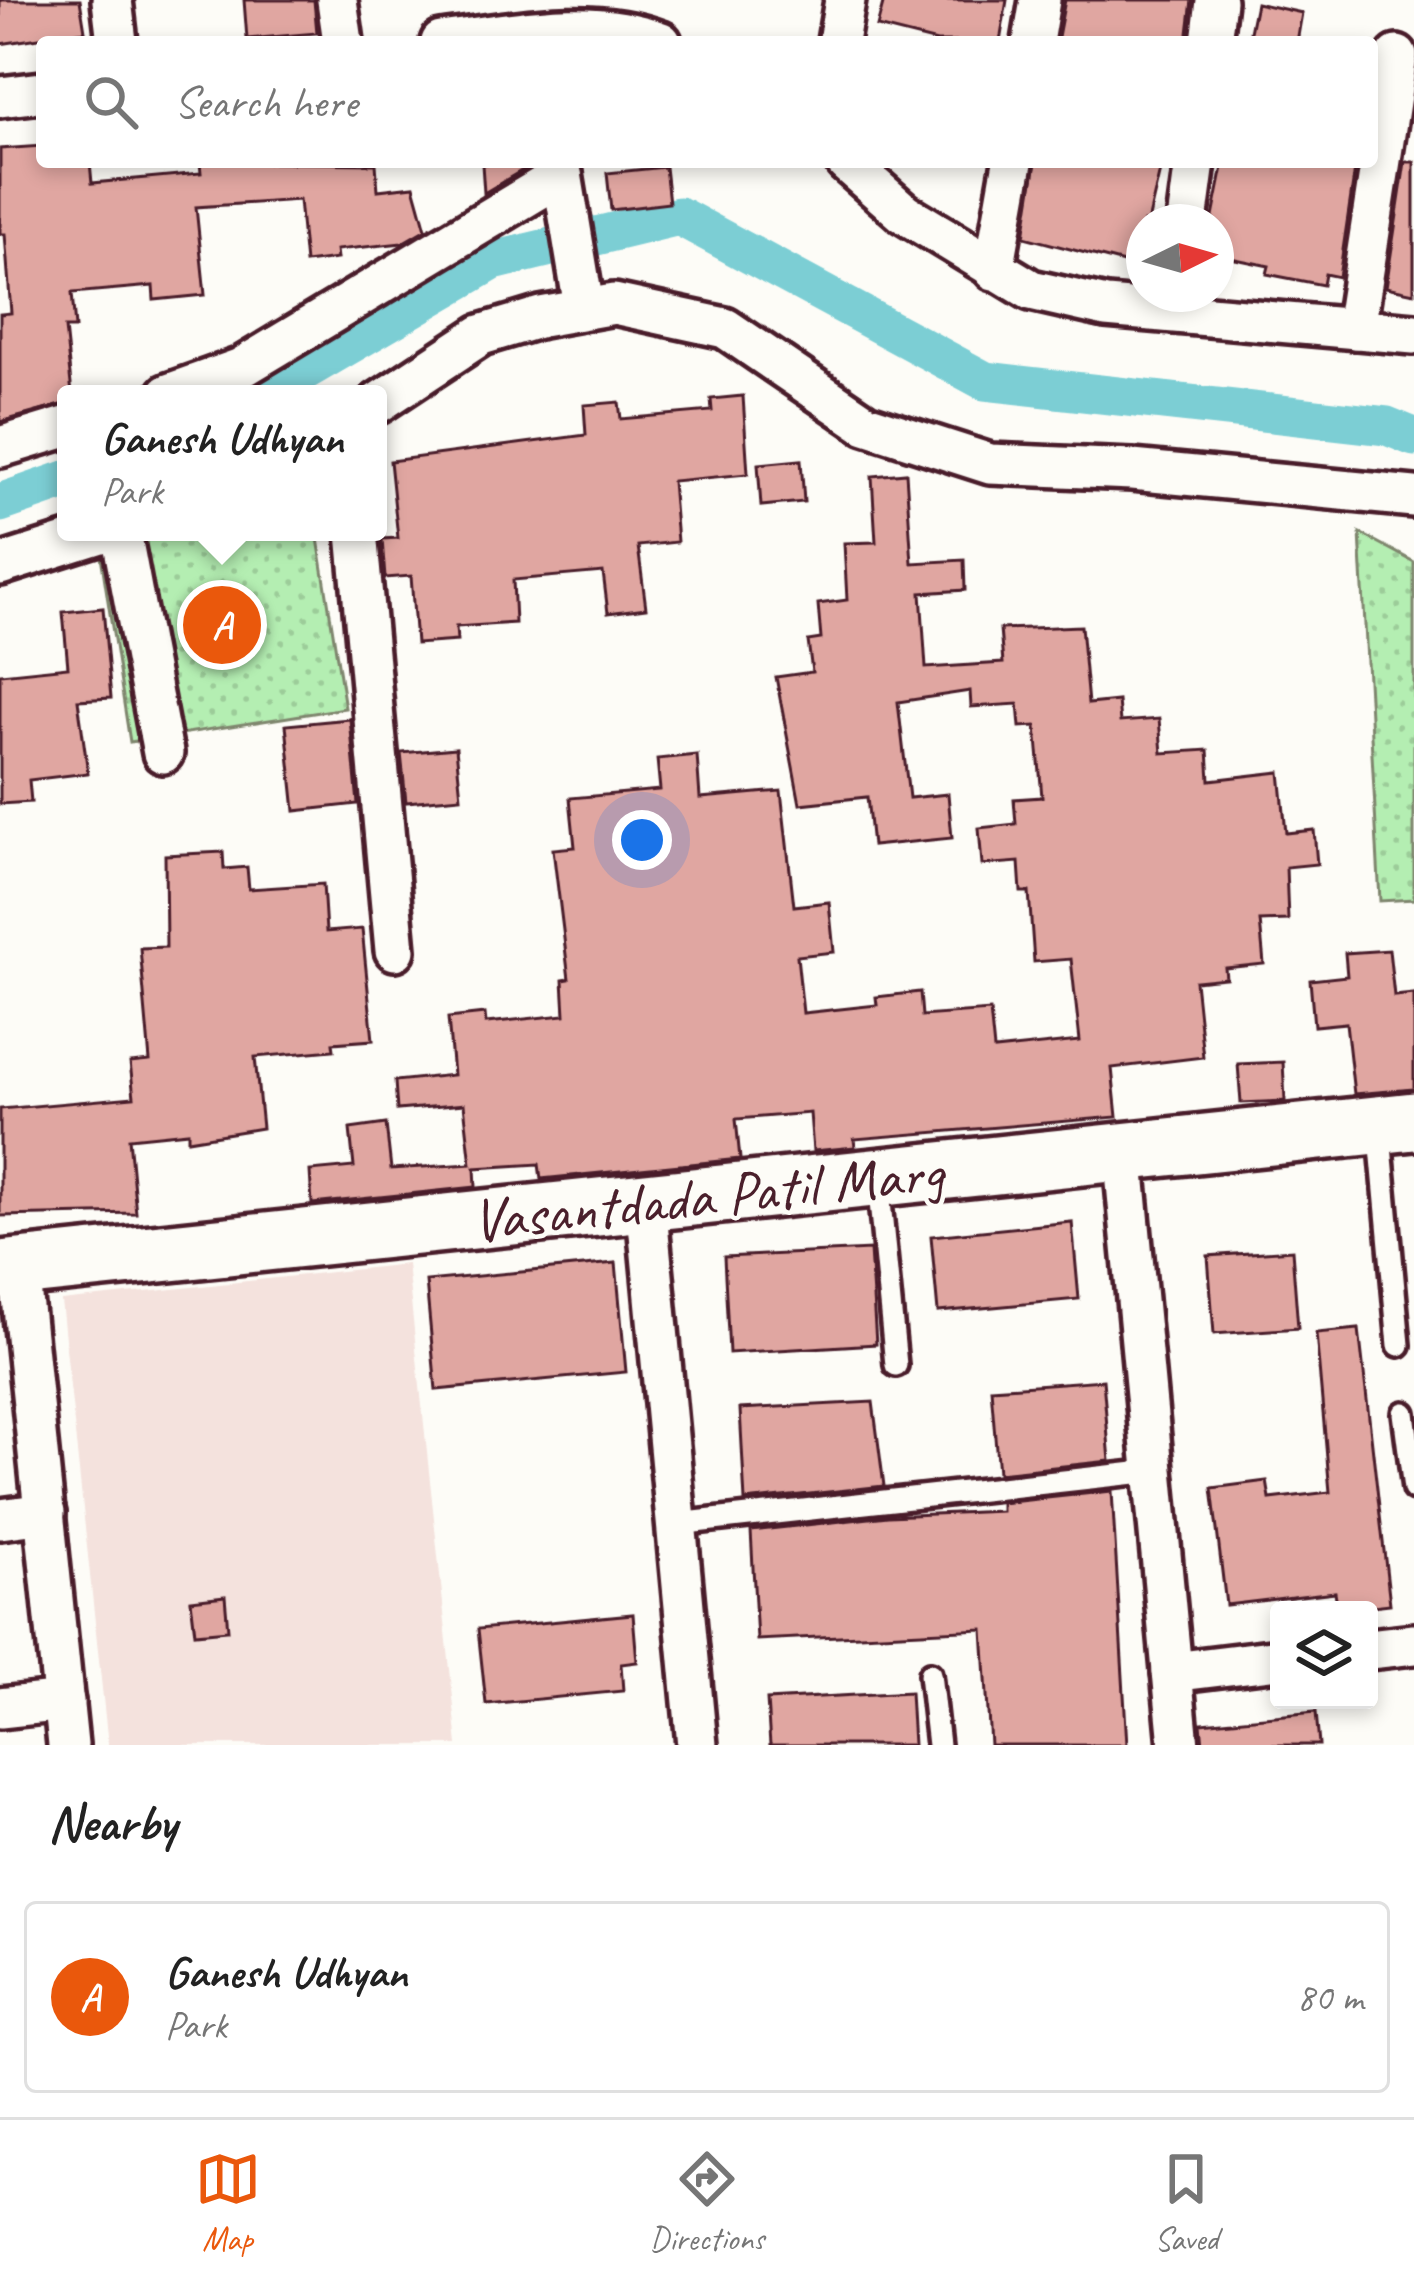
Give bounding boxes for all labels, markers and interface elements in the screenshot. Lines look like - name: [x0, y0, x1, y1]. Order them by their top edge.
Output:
- search box: [36, 36, 1378, 168]
- icon: search: [78, 69, 144, 135]
- text: Search here: [174, 74, 357, 131]
- north arrow: [1126, 204, 1234, 312]
- popup: [57, 385, 387, 541]
- text: Ganesh Udhyan: [101, 410, 343, 467]
- text: Park: [101, 467, 163, 516]
- pin: A: [183, 580, 261, 670]
- your location: [612, 810, 672, 870]
- street label: Vasantdada Patil Marg: [468, 1133, 950, 1259]
- map controls: [1270, 1601, 1378, 1709]
- button: layers: [1270, 1601, 1378, 1709]
- text: Nearby: [48, 1791, 176, 1855]
- text: Ganesh Udhyan: [165, 1944, 407, 2001]
- text: A: [80, 1973, 100, 2022]
- text: 80 m: [1297, 1973, 1363, 2022]
- text: Park: [165, 2001, 227, 2050]
- tab: Map: [195, 2146, 261, 2260]
- tab: Directions: [650, 2146, 764, 2260]
- tab: Saved: [1153, 2146, 1219, 2260]

